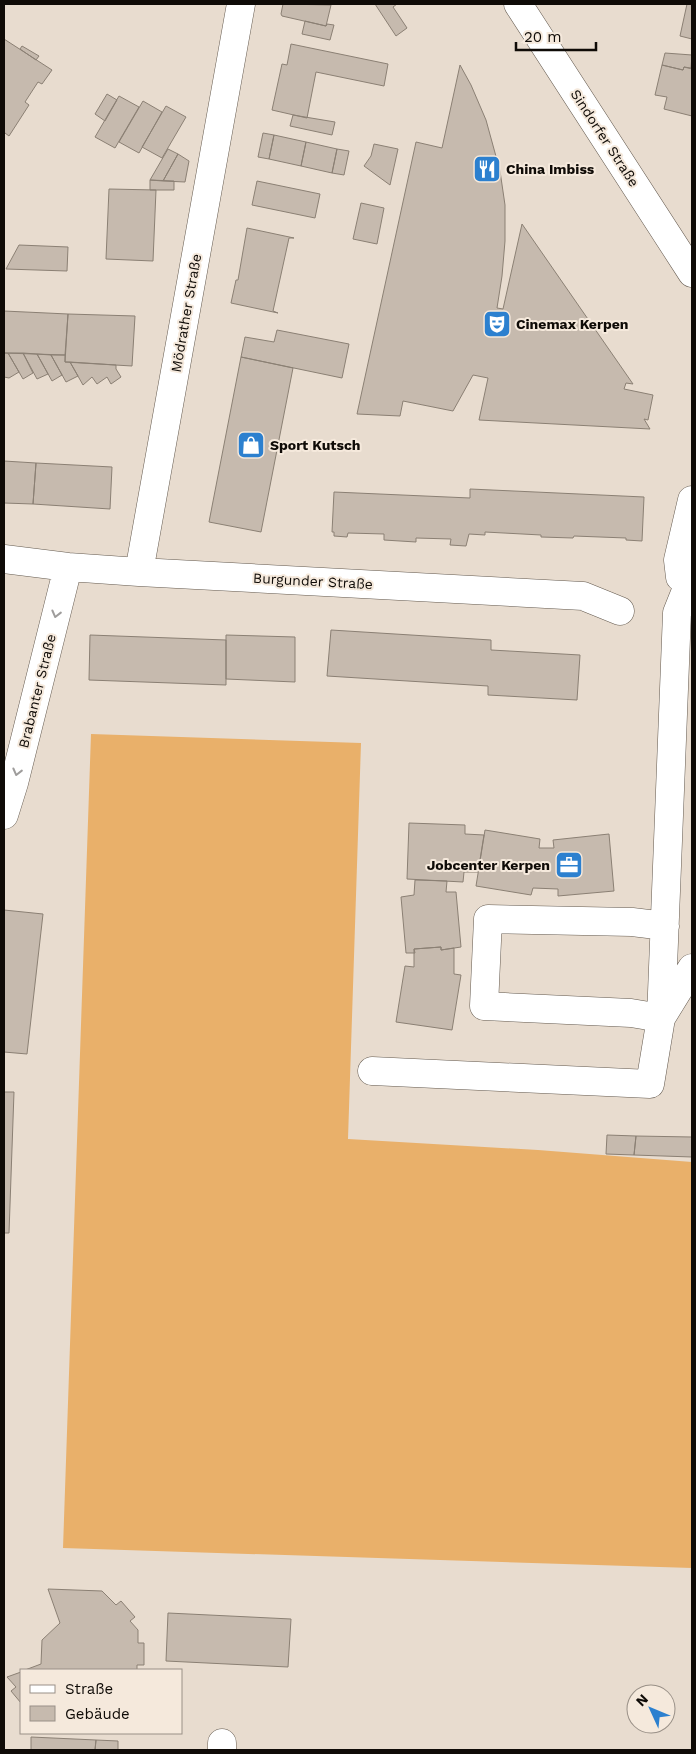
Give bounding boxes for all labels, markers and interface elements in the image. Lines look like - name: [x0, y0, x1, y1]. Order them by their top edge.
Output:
- scale bar: [516, 20, 596, 52]
- text: 20 m: [524, 28, 562, 46]
- street label: Sindorfer Straße: [568, 86, 642, 190]
- restaurant icon: China Imbiss: [472, 154, 502, 184]
- place label: China Imbiss: [506, 161, 595, 177]
- street label: Mödrather Straße: [168, 253, 204, 373]
- theatre icon: Cinemax Kerpen: [482, 309, 512, 339]
- place label: Cinemax Kerpen: [516, 316, 628, 332]
- shop icon: Sport Kutsch: [236, 430, 266, 460]
- place label: Sport Kutsch: [270, 437, 361, 453]
- street label: Burgunder Straße: [253, 570, 373, 592]
- one-way arrow: [51, 610, 62, 619]
- street label: Brabanter Straße: [15, 632, 59, 750]
- one-way arrow: [12, 768, 23, 777]
- office icon: Jobcenter Kerpen: [554, 850, 584, 880]
- place label: Jobcenter Kerpen: [427, 857, 550, 873]
- legend: [20, 1669, 182, 1734]
- text: Straße: [65, 1680, 113, 1698]
- north arrow: [626, 1684, 676, 1734]
- text: N: [632, 1691, 651, 1709]
- text: Gebäude: [65, 1705, 130, 1723]

